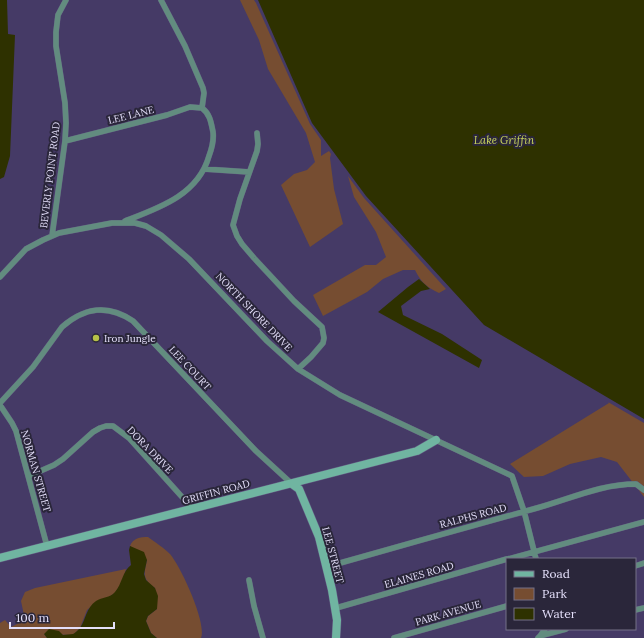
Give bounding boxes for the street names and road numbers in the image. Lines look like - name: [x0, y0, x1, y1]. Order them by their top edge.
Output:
- street label: LEE LANE: [107, 103, 155, 127]
- street label: BEVERLY POINT ROAD: [37, 121, 63, 229]
- street label: NORTH SHORE DRIVE: [213, 270, 295, 354]
- street label: LEE COURT: [166, 343, 214, 393]
- street label: DORA DRIVE: [124, 424, 176, 476]
- street label: NORMAN STREET: [18, 429, 54, 514]
- street label: GRIFFIN ROAD: [181, 477, 251, 507]
- street label: RALPHS ROAD: [438, 501, 508, 531]
- street label: LEE STREET: [319, 525, 347, 585]
- street label: ELAINES ROAD: [383, 559, 455, 591]
- street label: PARK AVENUE: [414, 597, 482, 629]

